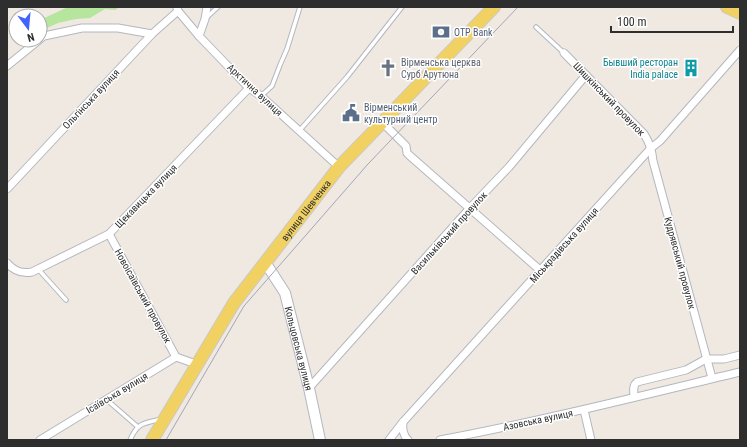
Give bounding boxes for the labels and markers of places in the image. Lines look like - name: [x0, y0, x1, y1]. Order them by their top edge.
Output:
- bank icon: OTP Bank: [431, 22, 451, 42]
- place label: OTP Bank: [454, 27, 493, 38]
- place label: Вірменська церква Сурб Арутюна: [401, 57, 481, 80]
- place label: Бывший ресторан India palace: [603, 57, 678, 80]
- church icon: Вірменська церква Сурб Арутюна: [378, 58, 398, 78]
- building icon: Бывший ресторан India palace: [681, 58, 701, 78]
- place label: Вірменський культурний центр: [364, 102, 438, 125]
- public building icon: Вірменський культурний центр: [341, 103, 361, 123]

